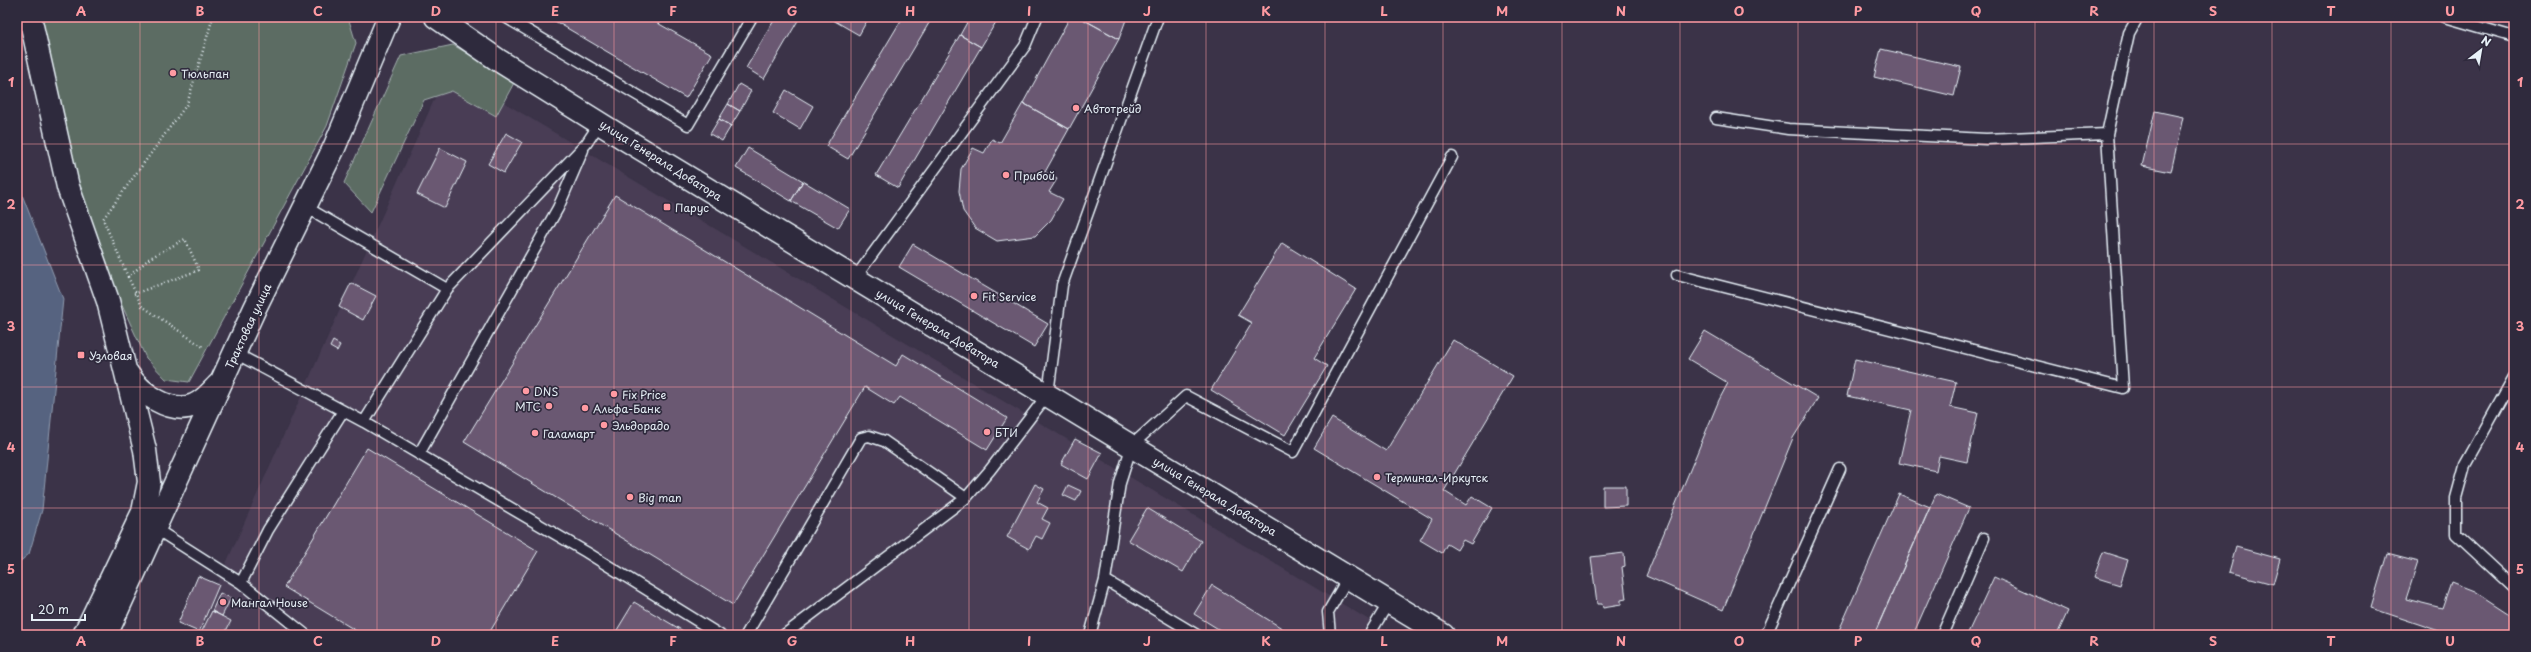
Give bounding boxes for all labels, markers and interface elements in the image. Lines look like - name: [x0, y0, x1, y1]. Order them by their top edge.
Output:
- text: A: [76, 1, 86, 20]
- text: B: [196, 1, 205, 20]
- text: C: [313, 1, 323, 20]
- text: D: [431, 1, 441, 20]
- text: E: [551, 1, 559, 20]
- text: F: [669, 1, 677, 20]
- text: G: [787, 1, 797, 20]
- text: H: [905, 1, 915, 20]
- text: I: [1027, 1, 1031, 20]
- text: J: [1143, 1, 1151, 20]
- text: K: [1261, 1, 1271, 20]
- text: L: [1380, 1, 1388, 20]
- text: M: [1496, 1, 1508, 20]
- text: N: [1616, 1, 1626, 20]
- text: O: [1734, 1, 1744, 20]
- text: P: [1854, 1, 1863, 20]
- text: Q: [1971, 1, 1981, 20]
- text: R: [2089, 1, 2099, 20]
- text: S: [2209, 1, 2217, 20]
- text: T: [2327, 1, 2336, 20]
- text: U: [2445, 1, 2455, 20]
- north arrow: [2461, 30, 2501, 70]
- text: N: [2478, 31, 2495, 51]
- place label: Тюльпан: [181, 65, 229, 82]
- marker: Тюльпан: [168, 68, 178, 78]
- text: 1: [8, 72, 14, 91]
- text: 1: [2517, 72, 2523, 91]
- place label: Автотрейд: [1084, 100, 1141, 117]
- marker: Автотрейд: [1071, 103, 1081, 113]
- street label: улица Генерала Доватора: [597, 115, 726, 205]
- place label: Прибой: [1014, 167, 1055, 184]
- marker: Прибой: [1001, 170, 1011, 180]
- text: 2: [6, 194, 16, 213]
- text: 2: [2515, 194, 2525, 213]
- place label: Парус: [675, 199, 709, 216]
- marker: Парус: [662, 202, 672, 212]
- street label: Трактовая улица: [221, 280, 275, 372]
- street label: улица Генерала Доватора: [873, 284, 1003, 372]
- place label: Fit Service: [982, 288, 1037, 305]
- marker: Fit Service: [969, 291, 979, 301]
- text: 3: [7, 316, 16, 335]
- text: 3: [2516, 316, 2525, 335]
- place label: Узловая: [89, 347, 132, 364]
- marker: Узловая: [76, 350, 86, 360]
- place label: DNS: [534, 383, 558, 400]
- marker: DNS: [521, 386, 531, 396]
- place label: Fix Price: [622, 386, 667, 403]
- marker: Fix Price: [609, 389, 619, 399]
- place label: МТС: [515, 398, 541, 415]
- place label: Альфа-Банк: [593, 400, 661, 417]
- marker: МТС: [544, 401, 554, 411]
- marker: Альфа-Банк: [580, 403, 590, 413]
- place label: Эльдорадо: [612, 417, 669, 434]
- marker: Эльдорадо: [599, 420, 609, 430]
- place label: БТИ: [995, 424, 1018, 441]
- place label: Галамарт: [543, 425, 596, 442]
- marker: БТИ: [982, 427, 992, 437]
- marker: Галамарт: [530, 428, 540, 438]
- text: 4: [7, 437, 16, 456]
- text: 4: [2516, 437, 2525, 456]
- street label: улица Генерала Доватора: [1150, 452, 1280, 540]
- place label: Терминал-Иркутск: [1385, 469, 1489, 486]
- marker: Терминал-Иркутск: [1372, 472, 1382, 482]
- place label: Big man: [638, 489, 682, 506]
- marker: Big man: [625, 492, 635, 502]
- text: 5: [7, 559, 15, 578]
- text: 5: [2516, 559, 2524, 578]
- place label: Мангал House: [231, 594, 308, 611]
- scale bar: [32, 596, 85, 622]
- marker: Мангал House: [218, 597, 228, 607]
- text: 20 m: [38, 600, 69, 618]
- text: A: [76, 631, 86, 650]
- text: B: [196, 631, 205, 650]
- text: C: [313, 631, 323, 650]
- text: D: [431, 631, 441, 650]
- text: E: [551, 631, 559, 650]
- text: F: [669, 631, 677, 650]
- text: G: [787, 631, 797, 650]
- text: H: [905, 631, 915, 650]
- text: I: [1027, 631, 1031, 650]
- text: J: [1143, 631, 1151, 650]
- text: K: [1261, 631, 1271, 650]
- text: L: [1380, 631, 1388, 650]
- text: M: [1496, 631, 1508, 650]
- text: N: [1616, 631, 1626, 650]
- text: O: [1734, 631, 1744, 650]
- text: P: [1854, 631, 1863, 650]
- text: Q: [1971, 631, 1981, 650]
- text: R: [2089, 631, 2099, 650]
- text: S: [2209, 631, 2217, 650]
- text: T: [2327, 631, 2336, 650]
- text: U: [2445, 631, 2455, 650]

